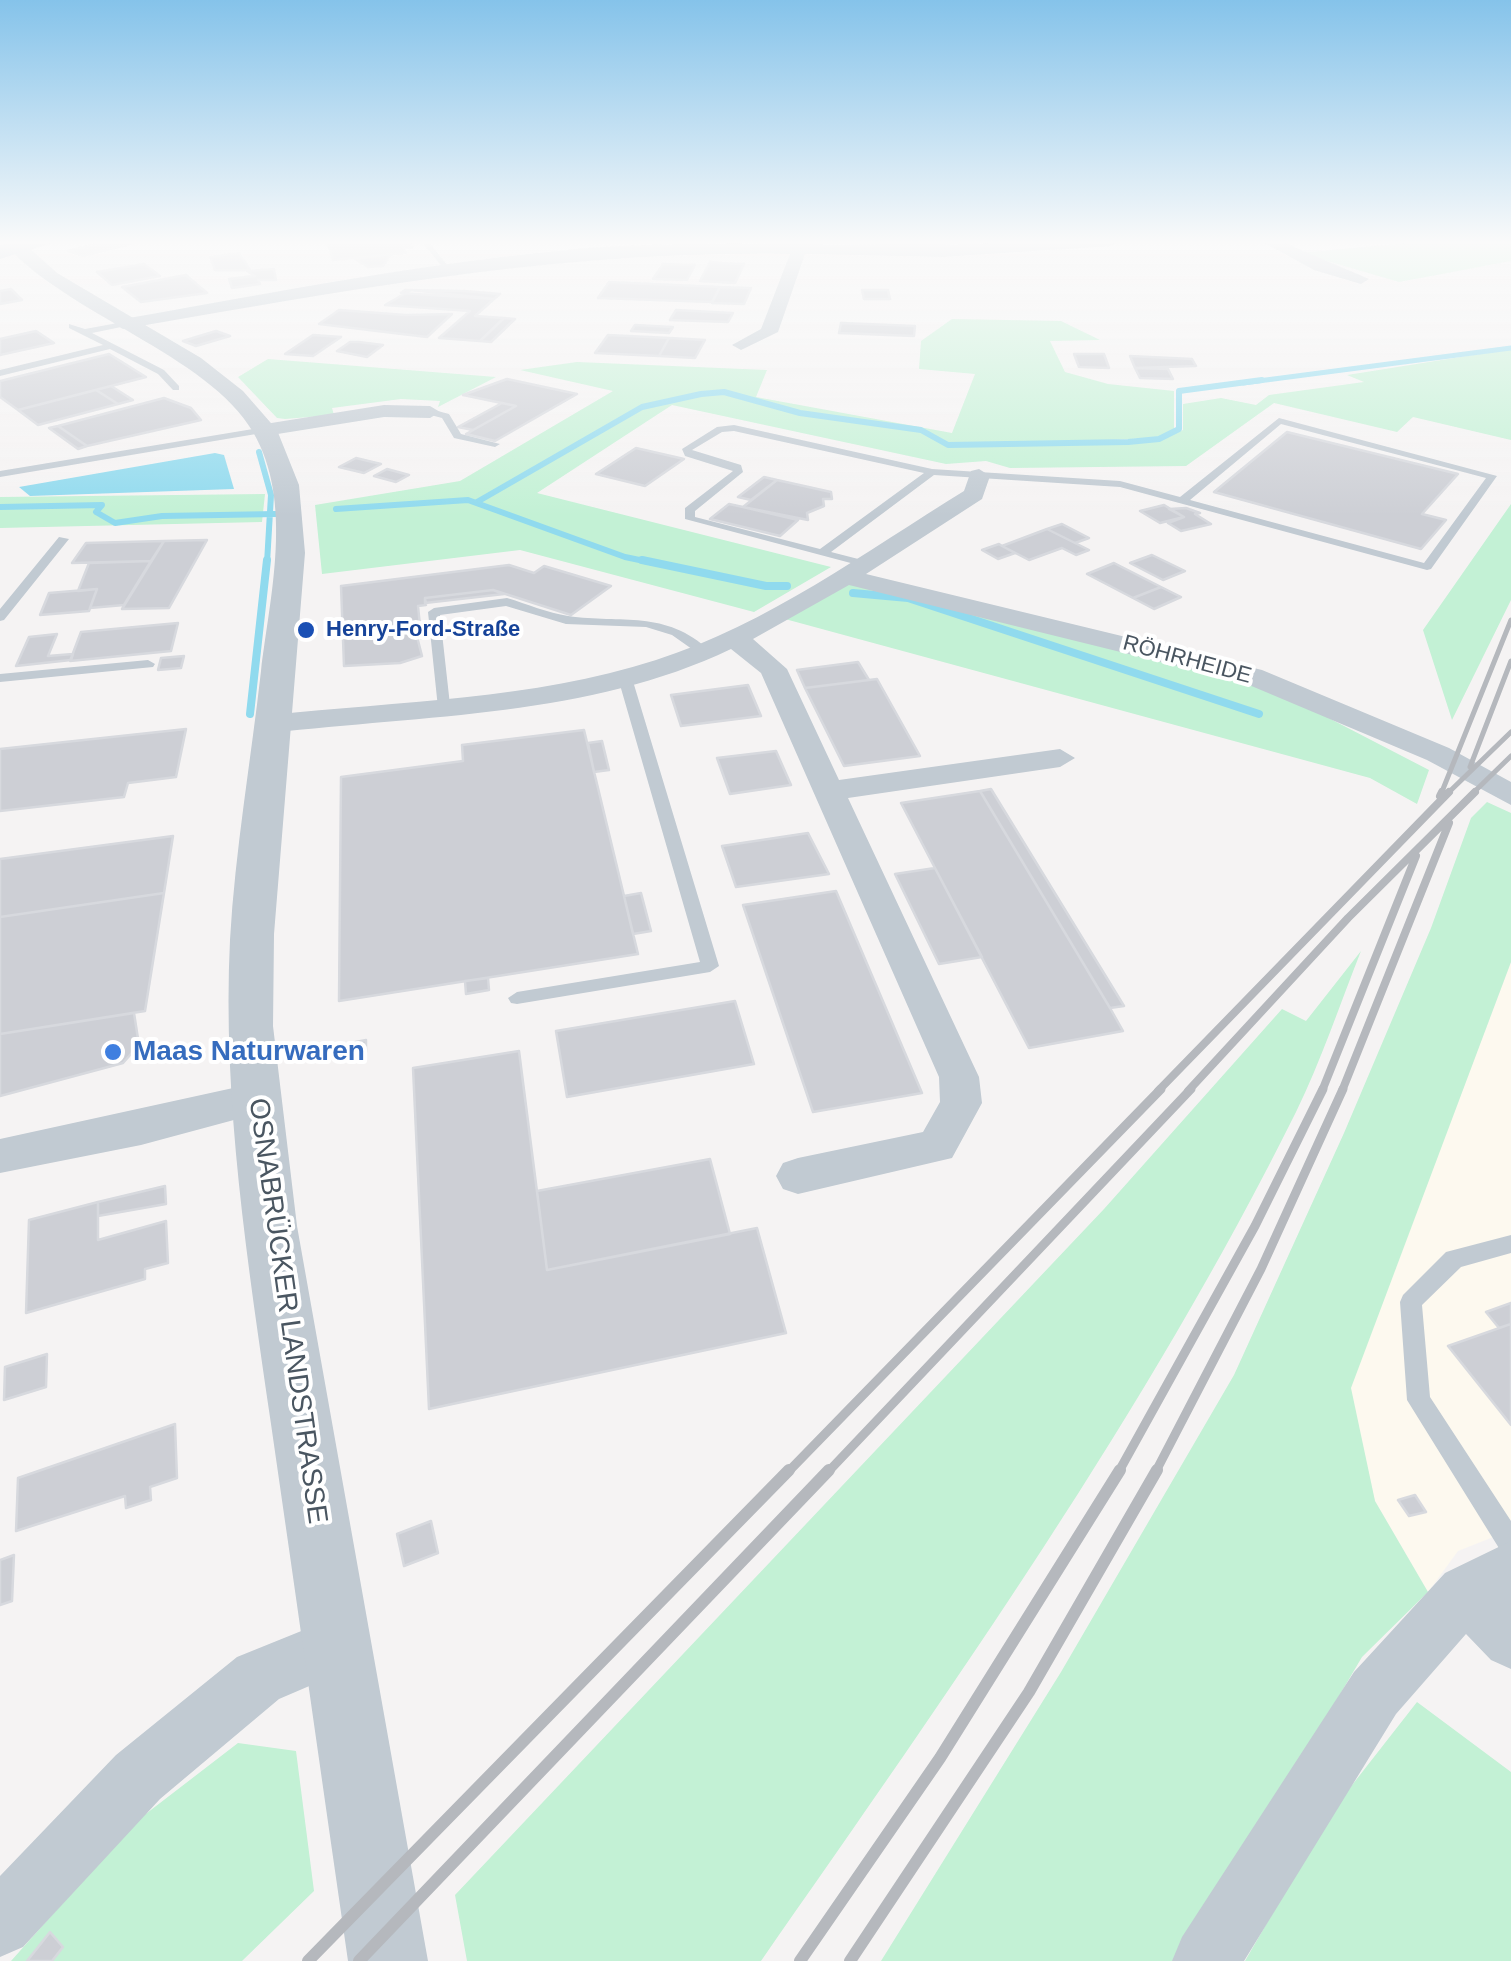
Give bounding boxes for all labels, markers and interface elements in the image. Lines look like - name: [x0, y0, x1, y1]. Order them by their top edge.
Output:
- place label: Henry-Ford-Straße: [326, 617, 520, 643]
- marker: Henry-Ford-Straße: [295, 619, 317, 641]
- street label: RÖHRHEIDE: [1120, 630, 1254, 690]
- place label: Maas Naturwaren: [133, 1035, 365, 1069]
- marker: Maas Naturwaren: [102, 1041, 124, 1063]
- street label: OSNABRÜCKER LANDSTRASSE: [240, 1096, 334, 1526]

